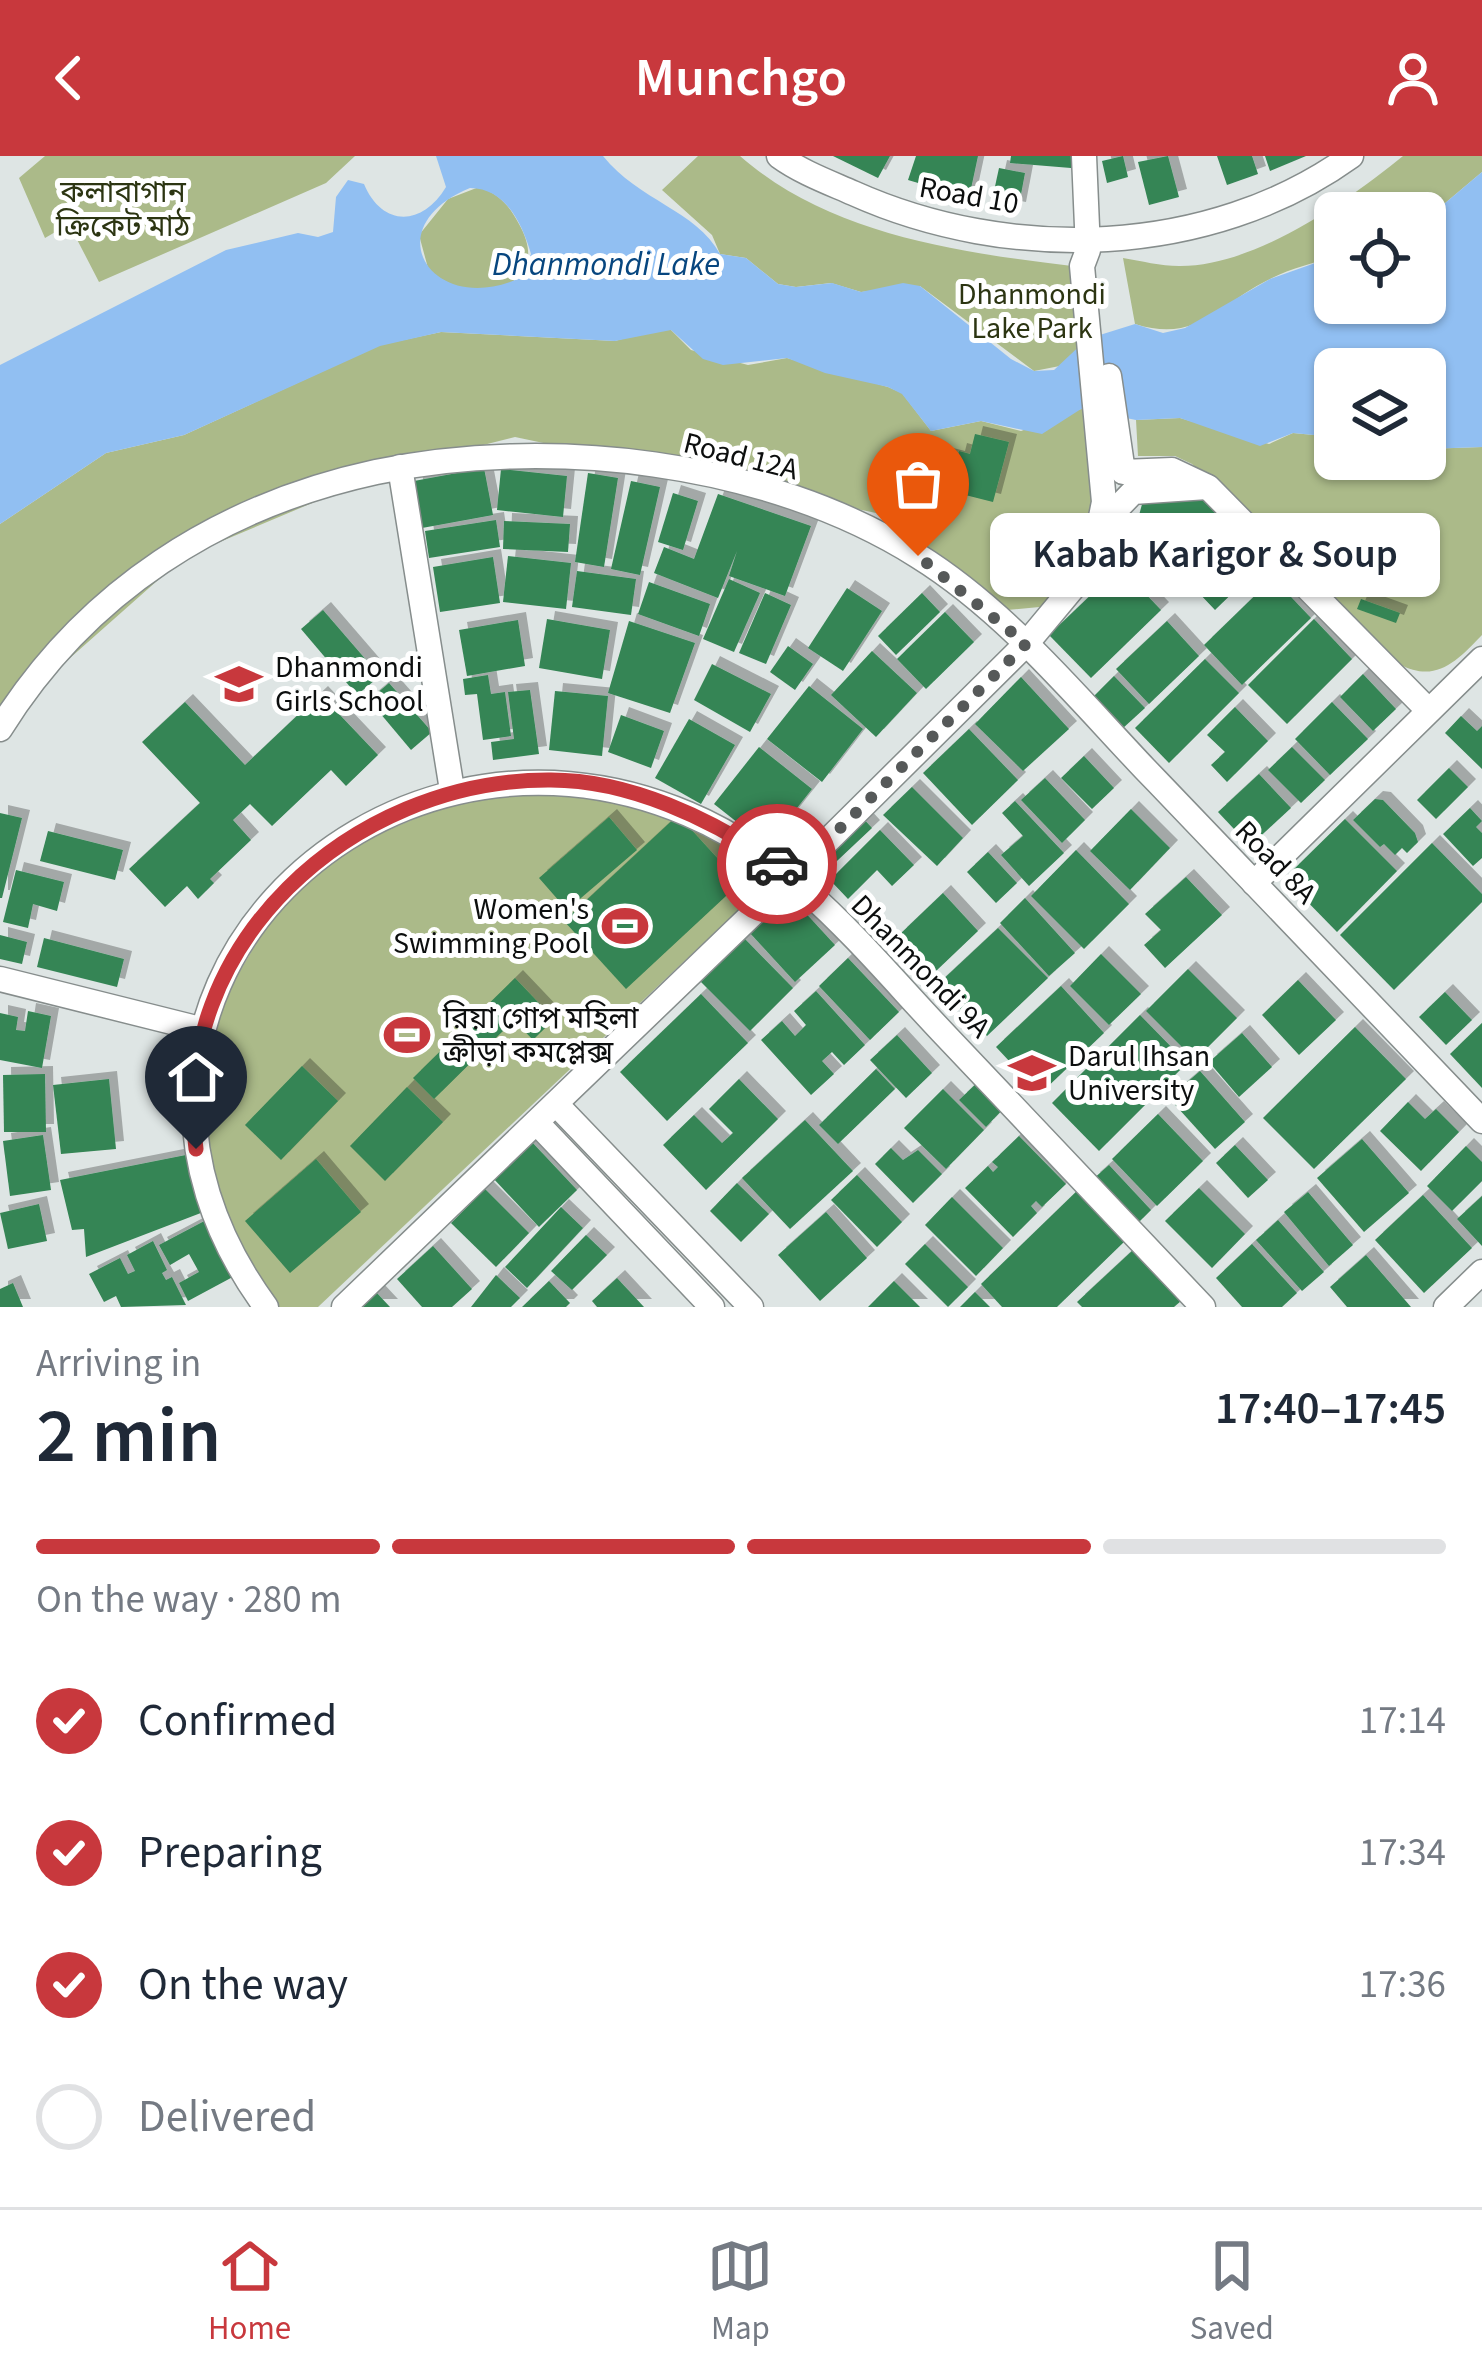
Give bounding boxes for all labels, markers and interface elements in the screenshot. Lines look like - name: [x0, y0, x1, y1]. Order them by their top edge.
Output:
- text: Munchgo: [635, 40, 847, 117]
- icon: back: [36, 45, 102, 111]
- icon: person: [1380, 45, 1446, 111]
- street label: Road 10: [916, 166, 1022, 225]
- park label: কলাবাগান ক্রিকেট মাঠ: [55, 171, 191, 248]
- map controls: [1314, 192, 1446, 480]
- button: locate: [1314, 192, 1446, 324]
- water label: Dhanmondi Lake: [492, 241, 720, 288]
- park label: Dhanmondi Lake Park: [958, 273, 1106, 350]
- button: layers: [1314, 348, 1446, 480]
- street label: Road 12A: [679, 422, 803, 492]
- pin: [867, 433, 969, 556]
- icon: bag: [885, 451, 951, 517]
- callout: Kabab Karigor & Soup: [990, 514, 1440, 598]
- text: Kabab Karigor & Soup: [1032, 527, 1398, 583]
- place label: Dhanmondi Girls School: [275, 646, 424, 723]
- school or university icon: Dhanmondi Girls School: [214, 659, 264, 709]
- courier: [717, 804, 837, 924]
- street label: Road 8A: [1225, 811, 1327, 914]
- icon: car: [744, 831, 810, 897]
- street label: Dhanmondi 9A: [841, 885, 1001, 1048]
- place label: Women's Swimming Pool: [393, 888, 589, 965]
- sports icon: Women's Swimming Pool: [600, 901, 650, 951]
- place label: রিয়া গোপ মহিলা ক্রীড়া কমপ্লেক্স: [442, 997, 639, 1074]
- sports icon: রিয়া গোপ মহিলা ক্রীড়া কমপ্লেক্স: [382, 1010, 432, 1060]
- pin: [145, 1026, 247, 1149]
- place label: Darul Ihsan University: [1068, 1035, 1210, 1112]
- icon: home: [163, 1044, 229, 1110]
- school or university icon: Darul Ihsan University: [1007, 1048, 1057, 1098]
- text: Arriving in: [36, 1336, 201, 1392]
- text: 17:40–17:45: [1215, 1377, 1446, 1441]
- text: 2 min: [36, 1381, 221, 1492]
- text: On the way · 280 m: [36, 1572, 342, 1628]
- icon: check: [36, 1688, 102, 1754]
- text: Confirmed: [138, 1689, 337, 1753]
- text: 17:14: [1359, 1693, 1446, 1749]
- icon: check: [36, 1820, 102, 1886]
- text: Preparing: [138, 1821, 322, 1885]
- text: 17:34: [1359, 1825, 1446, 1881]
- icon: check: [36, 1952, 102, 2018]
- text: On the way: [138, 1953, 348, 2017]
- text: 17:36: [1359, 1957, 1446, 2013]
- text: Delivered: [138, 2085, 316, 2149]
- tab: Home: [208, 2233, 291, 2352]
- tab: Map: [707, 2233, 773, 2352]
- tab: Saved: [1190, 2233, 1274, 2352]

